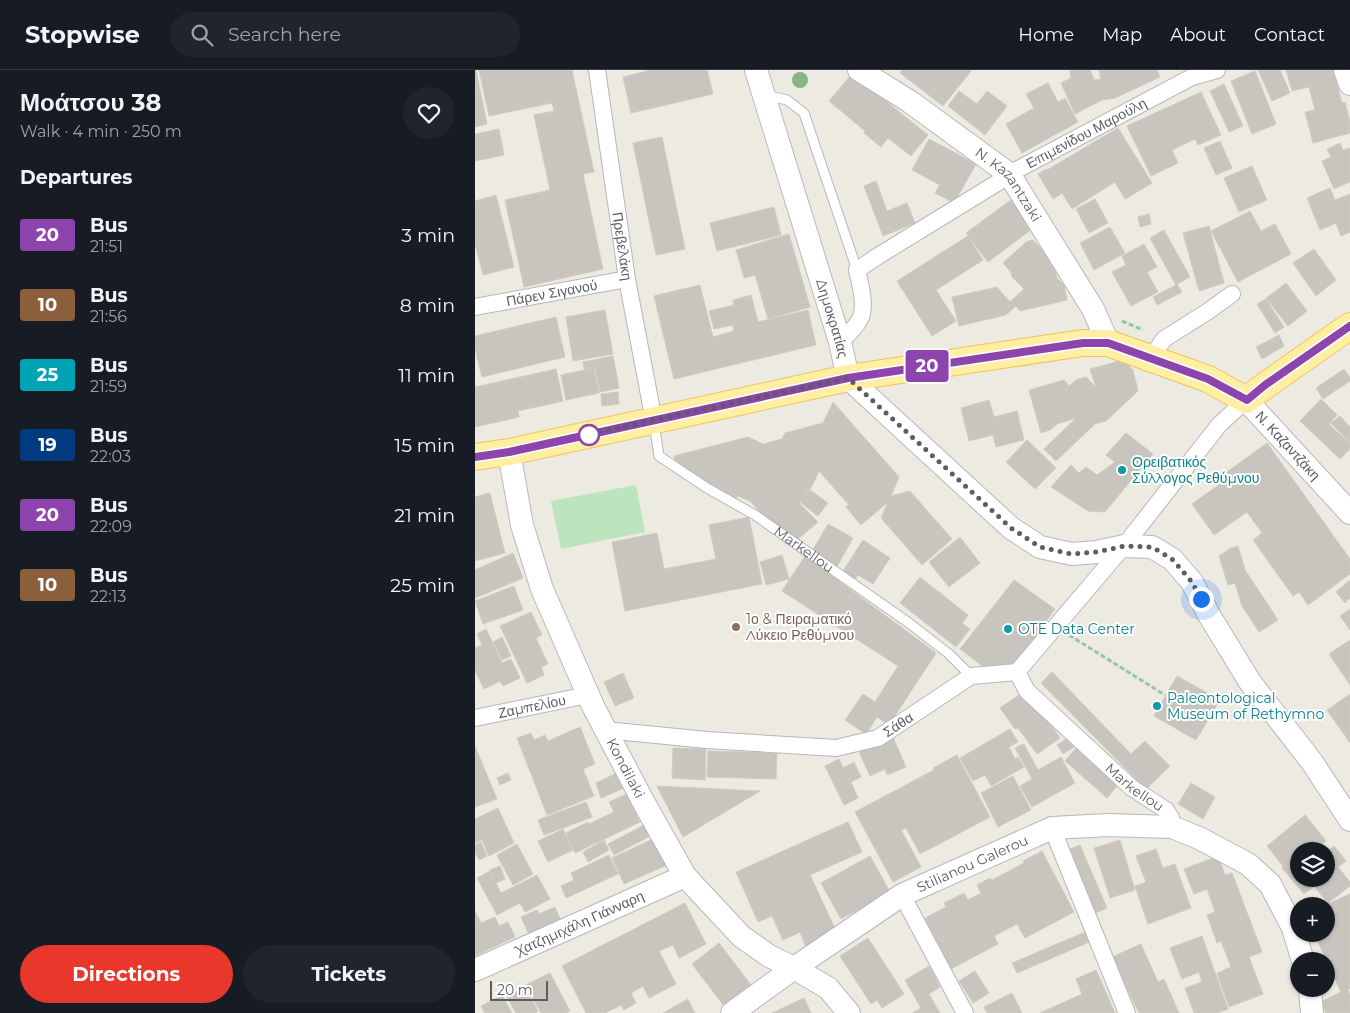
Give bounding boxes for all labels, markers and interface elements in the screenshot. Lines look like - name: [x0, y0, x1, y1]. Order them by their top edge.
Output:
- search box: [170, 12, 520, 57]
- text: Stopwise: [25, 20, 140, 49]
- icon: search: [188, 21, 216, 49]
- text: Search here: [228, 23, 341, 46]
- text: Home: [1018, 24, 1074, 46]
- text: Map: [1102, 24, 1142, 46]
- text: About: [1170, 24, 1226, 46]
- text: Contact: [1254, 24, 1325, 46]
- button: heart: [403, 87, 455, 139]
- text: Μοάτσου 38: [20, 88, 161, 117]
- street label: Επιμενίδου Μαρούλη: [1023, 94, 1150, 172]
- text: Walk · 4 min · 250 m: [20, 122, 182, 141]
- street label: N. Kazantzaki: [972, 143, 1045, 225]
- text: Departures: [20, 166, 132, 189]
- street label: Πρεβελάκη: [608, 211, 636, 282]
- text: Bus: [90, 214, 128, 237]
- text: 20: [36, 224, 59, 246]
- text: 3 min: [401, 224, 455, 247]
- text: 21:51: [90, 237, 123, 256]
- street label: Πάρεν Σιγανού: [505, 276, 599, 310]
- street label: Δημοκρατίας: [812, 277, 852, 360]
- text: Bus: [90, 284, 128, 307]
- text: 10: [38, 294, 57, 316]
- text: 8 min: [400, 294, 455, 317]
- text: 21:56: [90, 307, 127, 326]
- line badge: 20: [905, 350, 949, 382]
- text: Bus: [90, 354, 128, 377]
- text: 20: [916, 355, 938, 377]
- text: 25: [37, 364, 58, 386]
- text: 11 min: [398, 364, 455, 387]
- text: 21:59: [90, 377, 127, 396]
- street label: Ν. Καζαντζάκη: [1252, 407, 1324, 484]
- text: Bus: [90, 424, 128, 447]
- unlabelled marker: [578, 424, 600, 446]
- text: 19: [38, 434, 57, 456]
- text: 15 min: [394, 434, 455, 457]
- text: 22:03: [90, 447, 131, 466]
- place label: Ορειβατικός Σύλλογος Ρεθύμνου: [1132, 453, 1259, 487]
- marker: Ορειβατικός Σύλλογος Ρεθύμνου: [1116, 464, 1128, 476]
- text: Bus: [90, 494, 128, 517]
- text: 20: [36, 504, 59, 526]
- text: 21 min: [394, 504, 455, 527]
- text: 22:09: [90, 517, 132, 536]
- street label: Markellou: [770, 522, 838, 577]
- text: Bus: [90, 564, 128, 587]
- text: 10: [38, 574, 57, 596]
- text: 25 min: [390, 574, 455, 597]
- text: 22:13: [90, 587, 126, 606]
- your location: [1189, 587, 1214, 612]
- place label: 1ο & Πειραματικό Λύκειο Ρεθύμνου: [746, 610, 854, 644]
- place label: OTE Data Center: [1018, 620, 1135, 638]
- marker: 1ο & Πειραματικό Λύκειο Ρεθύμνου: [730, 621, 742, 633]
- marker: OTE Data Center: [1002, 623, 1014, 635]
- place label: Paleontological Museum of Rethymno: [1167, 689, 1325, 723]
- street label: Ζαμπελίου: [496, 691, 567, 722]
- marker: Paleontological Museum of Rethymno: [1151, 700, 1163, 712]
- street label: Σάθα: [879, 708, 917, 741]
- street label: Kondilaki: [602, 735, 649, 801]
- street label: Markellou: [1102, 759, 1167, 815]
- street label: Stilianou Galerou: [914, 831, 1031, 896]
- map controls: [1290, 842, 1335, 997]
- button: layers: [1290, 842, 1335, 887]
- street label: Χατζημιχάλη Γιάνναρη: [511, 887, 647, 960]
- button: +: [1290, 897, 1335, 942]
- button: Directions: [20, 945, 233, 1003]
- button: Tickets: [243, 945, 455, 1003]
- button: −: [1290, 952, 1335, 997]
- scale bar: [490, 978, 547, 1001]
- text: 20 m: [497, 981, 533, 999]

